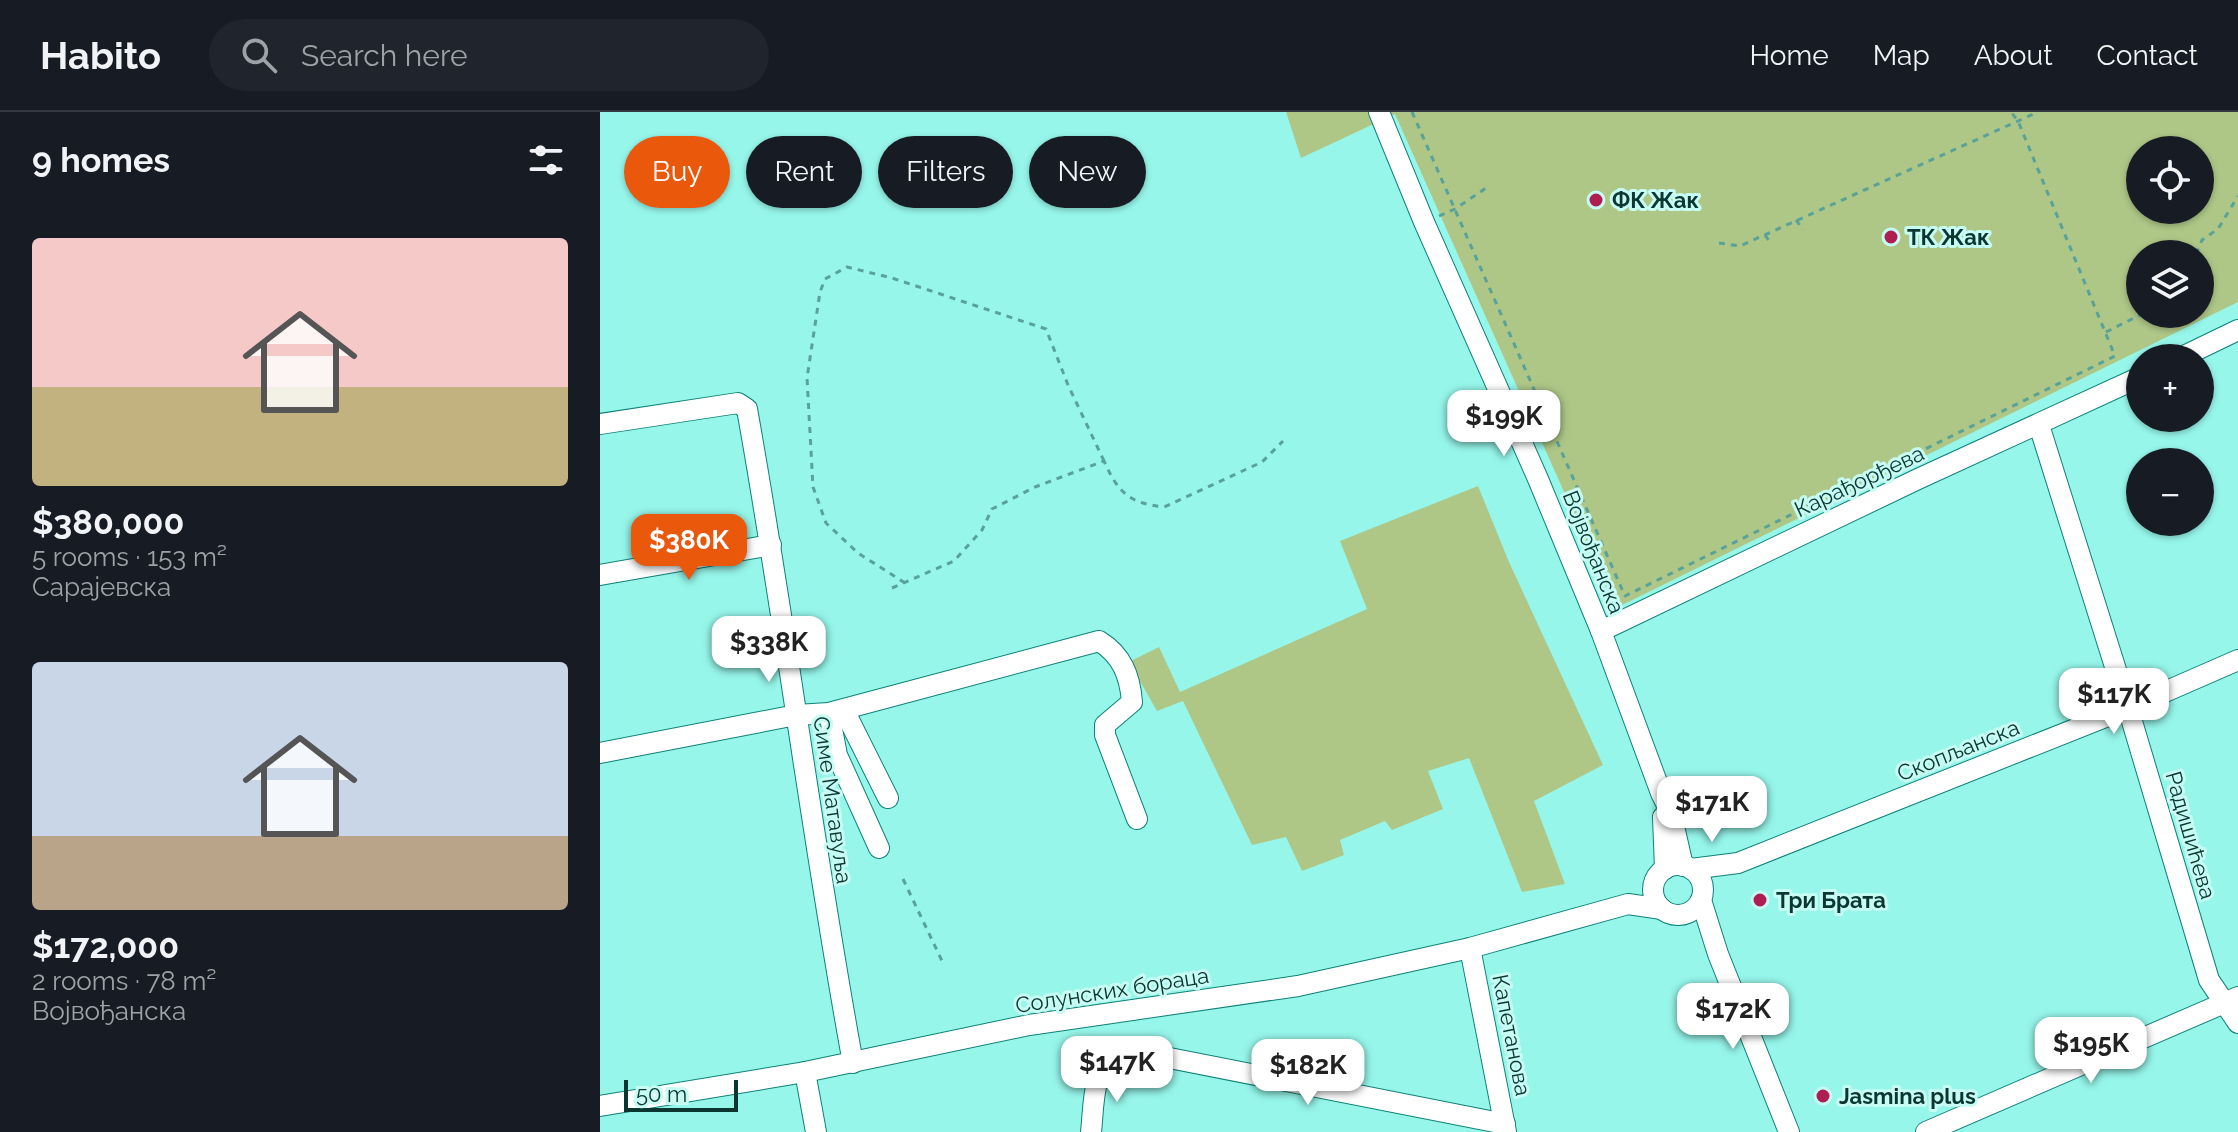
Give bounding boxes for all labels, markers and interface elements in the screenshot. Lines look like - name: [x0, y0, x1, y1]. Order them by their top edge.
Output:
- search box: [209, 19, 769, 91]
- text: Habito: [40, 33, 161, 78]
- icon: search: [237, 33, 281, 77]
- text: Search here: [301, 38, 468, 73]
- text: Home: [1749, 39, 1829, 72]
- text: Map: [1873, 39, 1930, 72]
- text: About: [1974, 39, 2053, 72]
- text: Contact: [2097, 39, 2198, 72]
- chip: Buy: [624, 136, 730, 208]
- chip: Rent: [746, 136, 862, 208]
- chip: Filters: [878, 136, 1013, 208]
- chip: New: [1029, 136, 1146, 208]
- map controls: [2126, 136, 2214, 536]
- button: locate: [2126, 136, 2214, 224]
- icon: filters: [524, 138, 568, 182]
- text: 9 homes: [32, 140, 170, 180]
- place label: ФК Жак: [1612, 187, 1699, 213]
- marker: ФК Жак: [1587, 191, 1605, 209]
- place label: ТК Жак: [1907, 224, 1990, 250]
- marker: ТК Жак: [1882, 228, 1900, 246]
- button: layers: [2126, 240, 2214, 328]
- icon: home: [228, 290, 372, 434]
- button: +: [2126, 344, 2214, 432]
- pin: $199K: [1448, 390, 1560, 458]
- text: $199K: [1465, 401, 1543, 431]
- street label: Карађорђева: [1790, 440, 1928, 522]
- button: −: [2126, 448, 2214, 536]
- street label: Војвођанска: [1558, 487, 1630, 617]
- text: $380,000: [32, 502, 184, 542]
- pin: $380K: [633, 514, 745, 582]
- text: $380K: [649, 525, 729, 555]
- text: 5 rooms · 153 m²: [32, 542, 227, 572]
- text: Сарајевска: [32, 572, 171, 602]
- pin: $338K: [713, 616, 825, 684]
- text: $338K: [730, 627, 808, 657]
- pin: $117K: [2058, 668, 2170, 736]
- text: $117K: [2077, 679, 2151, 709]
- icon: home: [228, 714, 372, 858]
- street label: Скопљанска: [1893, 714, 2023, 786]
- street label: Симе Матавуља: [808, 715, 858, 885]
- street label: Радишићева: [2160, 768, 2222, 902]
- pin: $171K: [1656, 776, 1768, 844]
- text: $171K: [1675, 787, 1749, 817]
- place label: Три Брата: [1776, 887, 1886, 913]
- marker: Три Брата: [1751, 891, 1769, 909]
- text: $172,000: [32, 926, 179, 966]
- street label: Солунских бораца: [1013, 962, 1211, 1018]
- text: 2 rooms · 78 m²: [32, 966, 216, 996]
- street label: Капетанова: [1487, 972, 1537, 1098]
- pin: $172K: [1677, 983, 1789, 1051]
- text: $172K: [1695, 994, 1771, 1024]
- text: Војвођанска: [32, 996, 186, 1026]
- pin: $195K: [2035, 1017, 2147, 1085]
- text: $195K: [2053, 1028, 2129, 1058]
- pin: $147K: [1061, 1036, 1173, 1104]
- pin: $182K: [1252, 1039, 1364, 1107]
- text: $147K: [1079, 1047, 1155, 1077]
- text: $182K: [1269, 1050, 1347, 1080]
- scale bar: [624, 1076, 738, 1112]
- text: 50 m: [636, 1081, 687, 1107]
- place label: Jasmina plus: [1839, 1083, 1976, 1109]
- marker: Jasmina plus: [1814, 1087, 1832, 1105]

